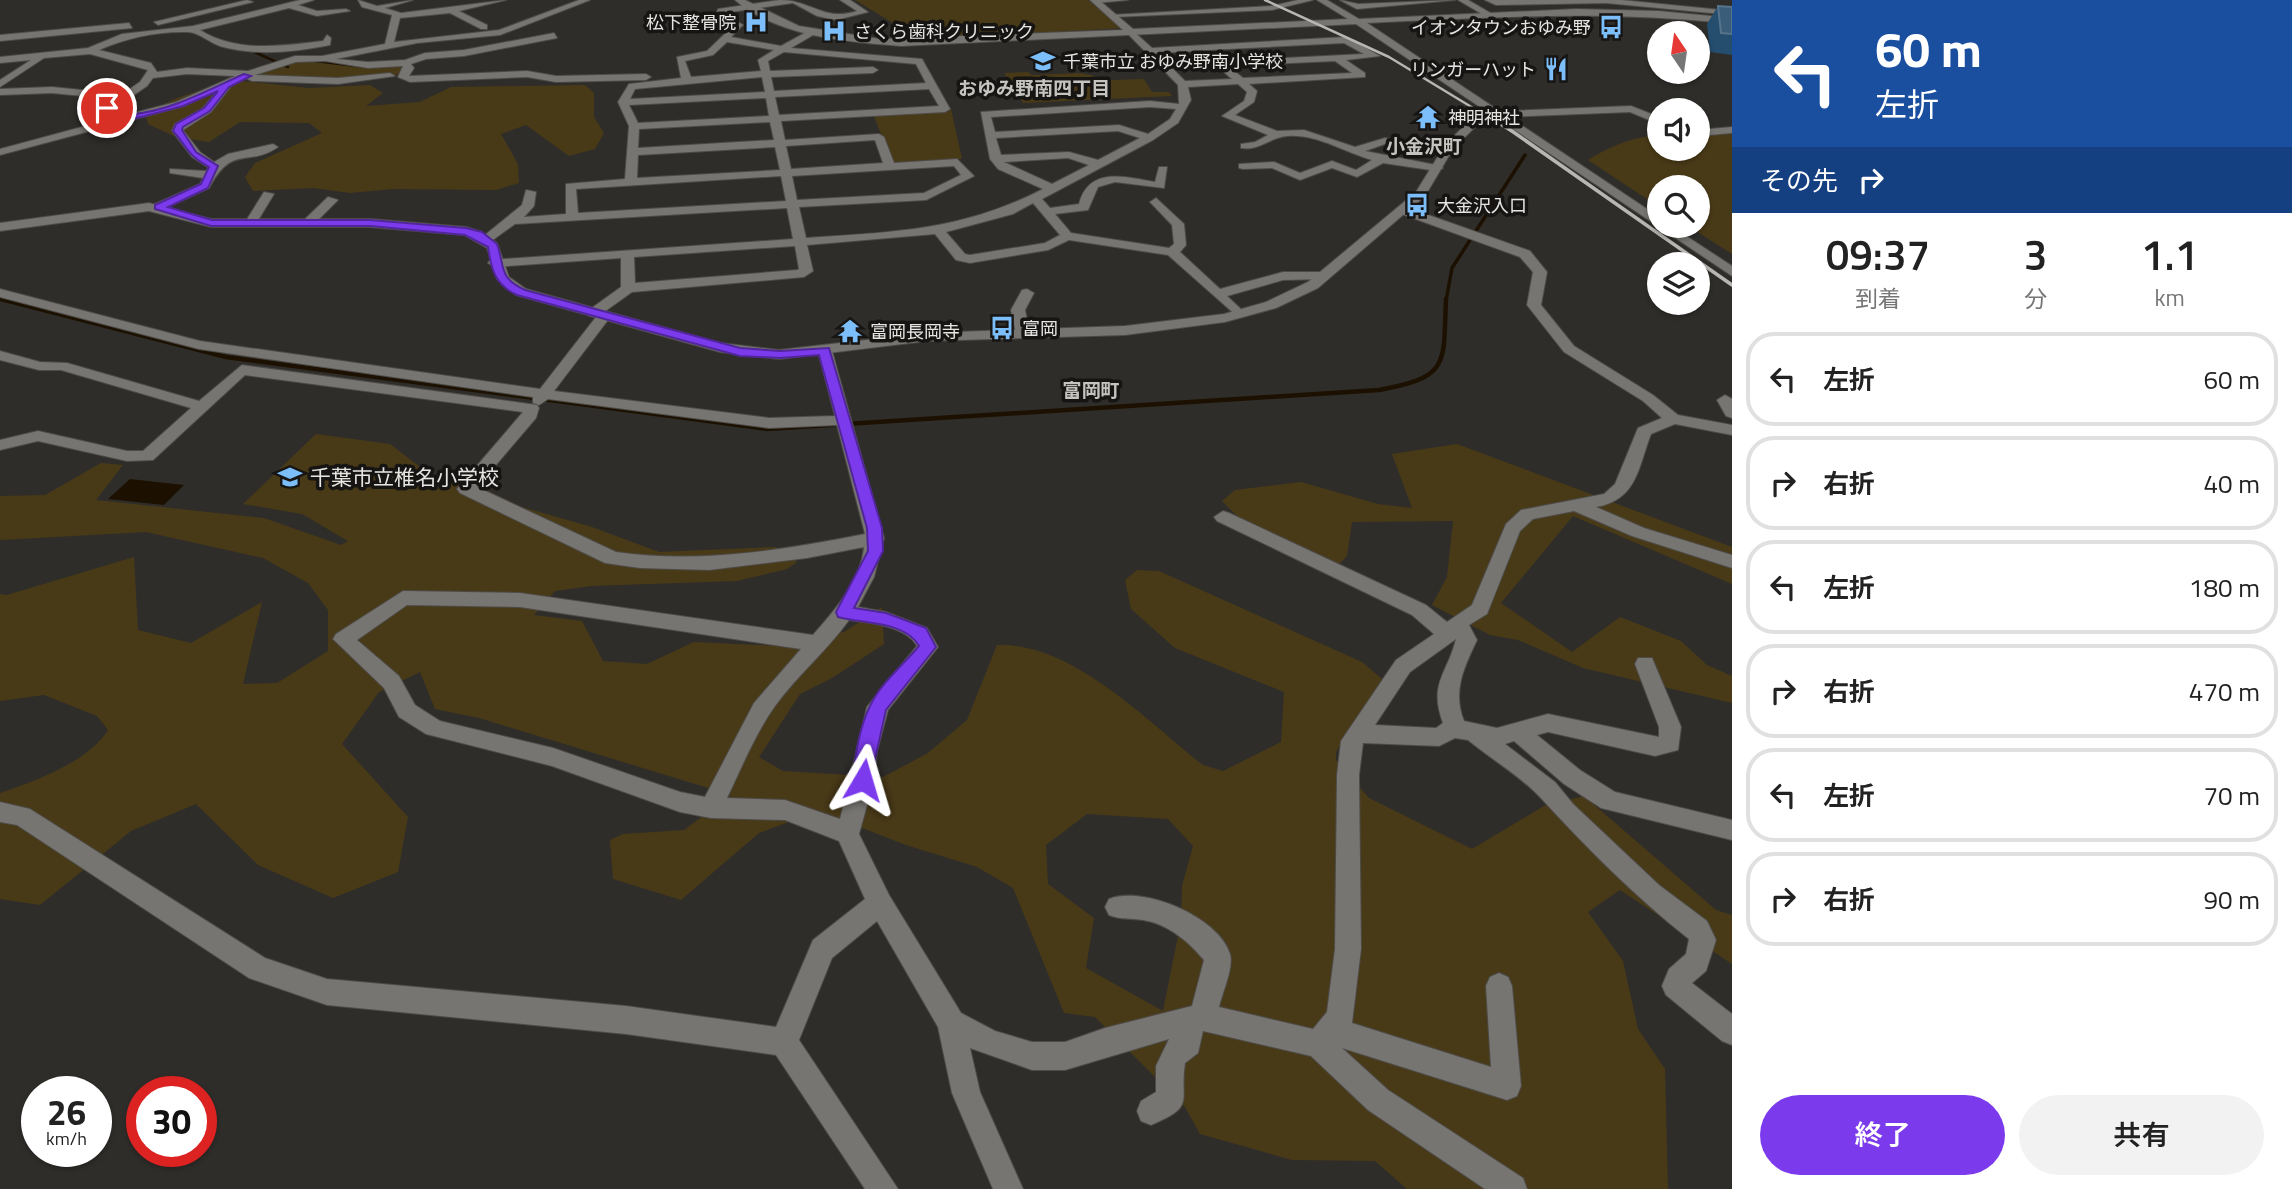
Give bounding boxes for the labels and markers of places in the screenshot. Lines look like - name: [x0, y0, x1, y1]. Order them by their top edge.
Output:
- hospital icon: 松下整骨院: [742, 8, 770, 36]
- place label: 松下整骨院: [646, 9, 736, 36]
- bus stop icon: イオンタウンおゆみ野: [1597, 13, 1625, 41]
- place label: イオンタウンおゆみ野: [1411, 14, 1591, 41]
- hospital icon: さくら歯科クリニック: [820, 17, 848, 45]
- place label: さくら歯科クリニック: [854, 18, 1034, 45]
- school or university icon: 千葉市立 おゆみ野南小学校: [1029, 47, 1057, 75]
- place label: 千葉市立 おゆみ野南小学校: [1063, 48, 1283, 75]
- restaurant icon: リンガーハット: [1542, 55, 1570, 83]
- place label: リンガーハット: [1410, 56, 1536, 83]
- pin: [77, 78, 137, 138]
- temple icon: 神明神社: [1414, 103, 1442, 131]
- place label: 神明神社: [1448, 104, 1520, 131]
- bus stop icon: 大金沢入口: [1403, 191, 1431, 219]
- place label: 大金沢入口: [1437, 192, 1527, 219]
- bus stop icon: 富岡: [988, 314, 1016, 342]
- place label: 富岡: [1022, 315, 1058, 342]
- temple icon: 富岡長岡寺: [836, 317, 864, 345]
- place label: 富岡長岡寺: [870, 318, 960, 345]
- place label: 千葉市立椎名小学校: [310, 461, 499, 493]
- school or university icon: 千葉市立椎名小学校: [276, 463, 304, 491]

